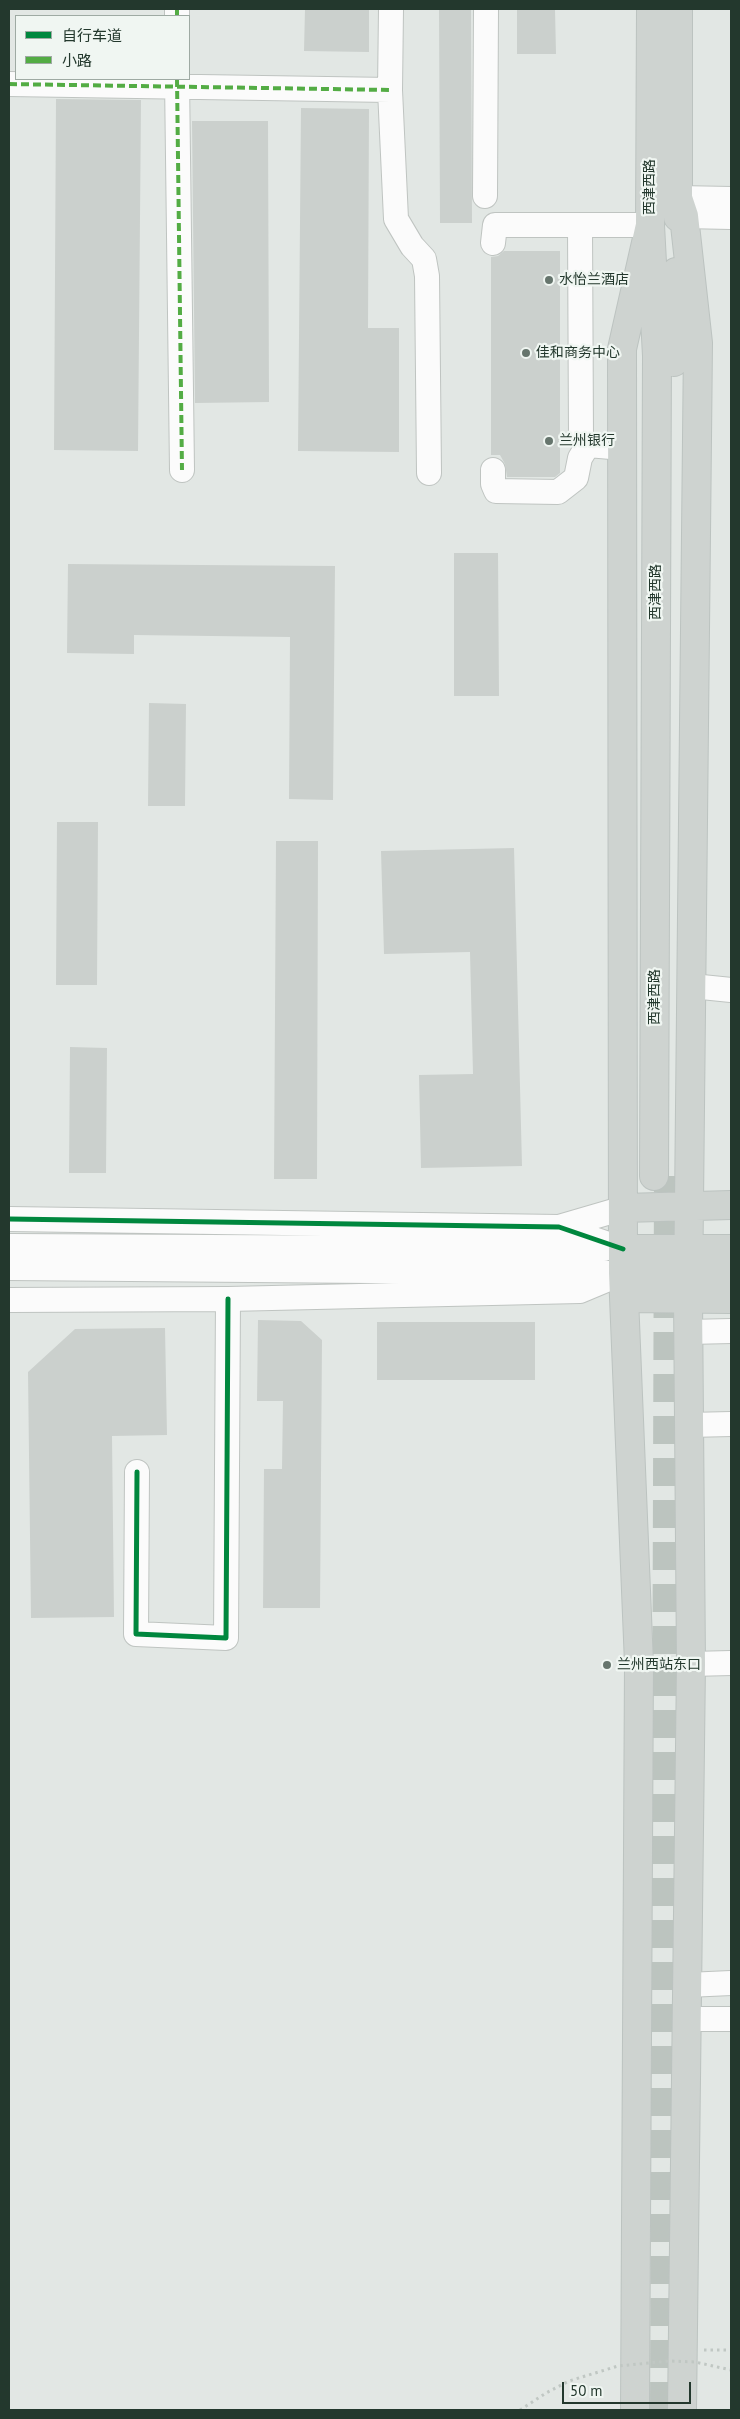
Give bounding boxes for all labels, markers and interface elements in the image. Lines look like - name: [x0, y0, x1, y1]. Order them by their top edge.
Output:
- legend: [15, 15, 190, 80]
- text: 自行车道: [62, 26, 122, 45]
- text: 小路: [62, 51, 92, 70]
- street label: 西津西路: [642, 159, 658, 215]
- place label: 水怡兰酒店: [559, 272, 629, 288]
- marker: 水怡兰酒店: [543, 274, 555, 286]
- place label: 佳和商务中心: [536, 345, 620, 361]
- marker: 佳和商务中心: [520, 347, 532, 359]
- place label: 兰州银行: [559, 433, 615, 449]
- marker: 兰州银行: [543, 435, 555, 447]
- street label: 西津西路: [648, 564, 664, 620]
- street label: 西津西路: [647, 969, 663, 1025]
- place label: 兰州西站东口: [617, 1657, 701, 1673]
- marker: 兰州西站东口: [601, 1659, 613, 1671]
- scale bar: [565, 2372, 694, 2404]
- text: 50 m: [570, 2381, 603, 2400]

